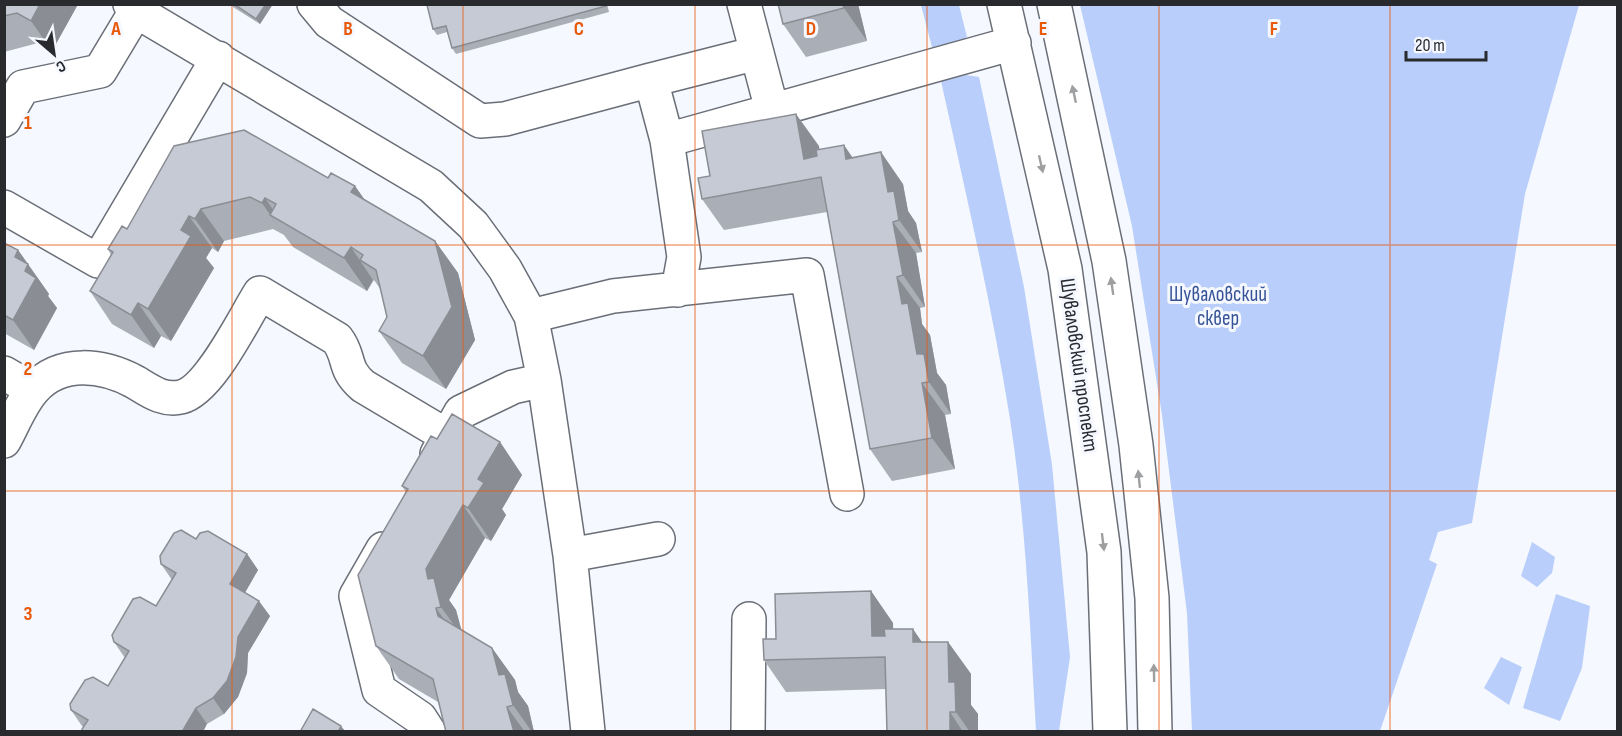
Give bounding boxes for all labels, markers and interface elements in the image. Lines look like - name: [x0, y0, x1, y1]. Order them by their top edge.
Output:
- text: A: [110, 17, 121, 41]
- text: B: [343, 17, 353, 41]
- text: C: [574, 17, 584, 41]
- text: D: [806, 17, 816, 41]
- text: E: [1039, 17, 1047, 41]
- text: F: [1270, 17, 1278, 41]
- north arrow: [24, 24, 84, 84]
- scale bar: [1406, 24, 1486, 62]
- text: 20 m: [1415, 35, 1445, 56]
- text: С: [52, 56, 69, 76]
- one-way arrow: [1069, 85, 1078, 104]
- text: 1: [24, 111, 32, 135]
- one-way arrow: [1037, 154, 1047, 173]
- one-way arrow: [1108, 276, 1117, 295]
- street label: Шуваловский проспект: [1054, 277, 1104, 453]
- park label: Шуваловский сквер: [1169, 282, 1267, 331]
- text: 2: [24, 357, 32, 381]
- one-way arrow: [1134, 469, 1144, 488]
- one-way arrow: [1098, 533, 1107, 552]
- text: 3: [24, 602, 33, 626]
- one-way arrow: [1149, 664, 1158, 683]

